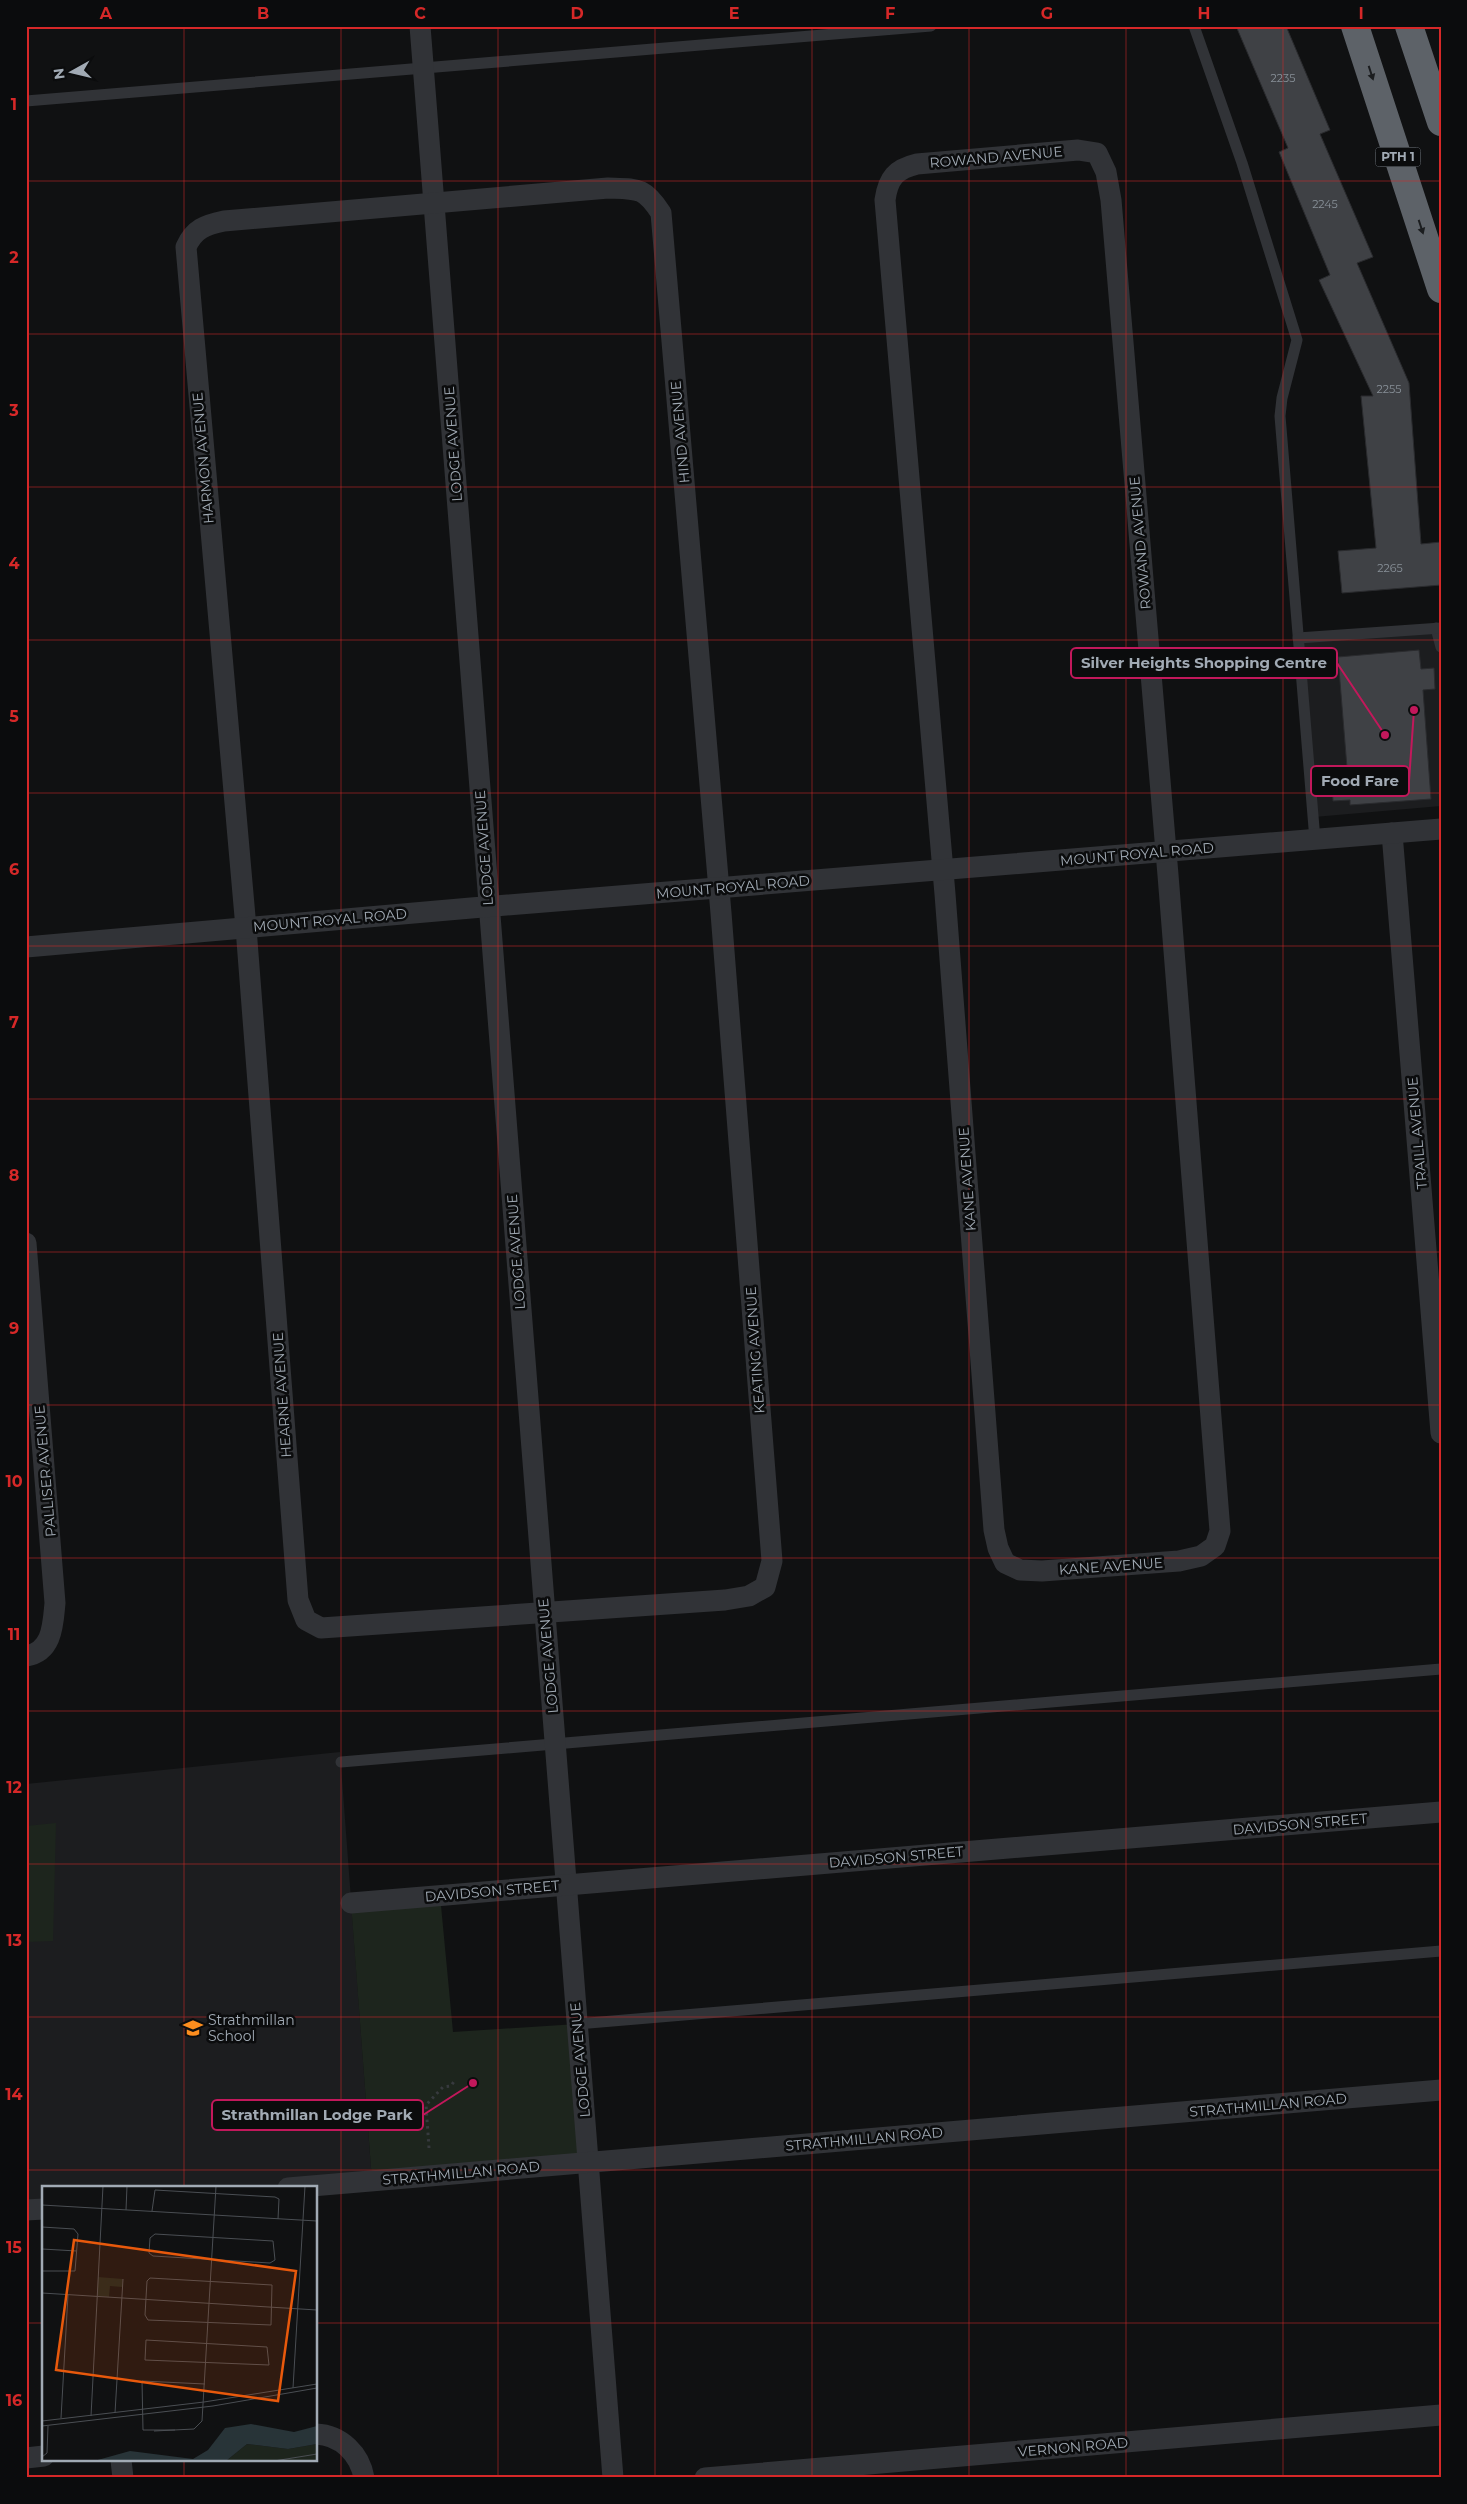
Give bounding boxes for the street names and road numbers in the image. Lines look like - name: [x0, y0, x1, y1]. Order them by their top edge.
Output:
- street label: ROWAND AVENUE: [929, 142, 1063, 172]
- road number: PTH 1: [1376, 148, 1420, 166]
- street label: HIND AVENUE: [667, 380, 693, 484]
- street label: LODGE AVENUE: [440, 386, 466, 502]
- street label: HARMON AVENUE: [188, 391, 218, 525]
- street label: ROWAND AVENUE: [1125, 476, 1155, 610]
- street label: LODGE AVENUE: [471, 790, 497, 906]
- street label: MOUNT ROYAL ROAD: [1059, 838, 1215, 870]
- street label: MOUNT ROYAL ROAD: [655, 871, 811, 903]
- street label: MOUNT ROYAL ROAD: [252, 904, 408, 936]
- street label: TRAILL AVENUE: [1403, 1076, 1431, 1190]
- street label: KANE AVENUE: [954, 1126, 980, 1232]
- street label: LODGE AVENUE: [503, 1194, 529, 1310]
- street label: KEATING AVENUE: [742, 1286, 768, 1414]
- street label: HEARNE AVENUE: [269, 1332, 295, 1458]
- street label: PALLISER AVENUE: [30, 1404, 60, 1538]
- street label: KANE AVENUE: [1058, 1553, 1164, 1579]
- street label: LODGE AVENUE: [534, 1598, 562, 1714]
- street label: DAVIDSON STREET: [1232, 1809, 1368, 1839]
- street label: DAVIDSON STREET: [828, 1842, 964, 1872]
- street label: DAVIDSON STREET: [424, 1876, 560, 1906]
- street label: LODGE AVENUE: [566, 2002, 594, 2118]
- street label: STRATHMILLAN ROAD: [1188, 2089, 1348, 2121]
- street label: STRATHMILLAN ROAD: [784, 2123, 944, 2155]
- street label: STRATHMILLAN ROAD: [381, 2157, 541, 2189]
- street label: VERNON ROAD: [1017, 2433, 1129, 2461]

